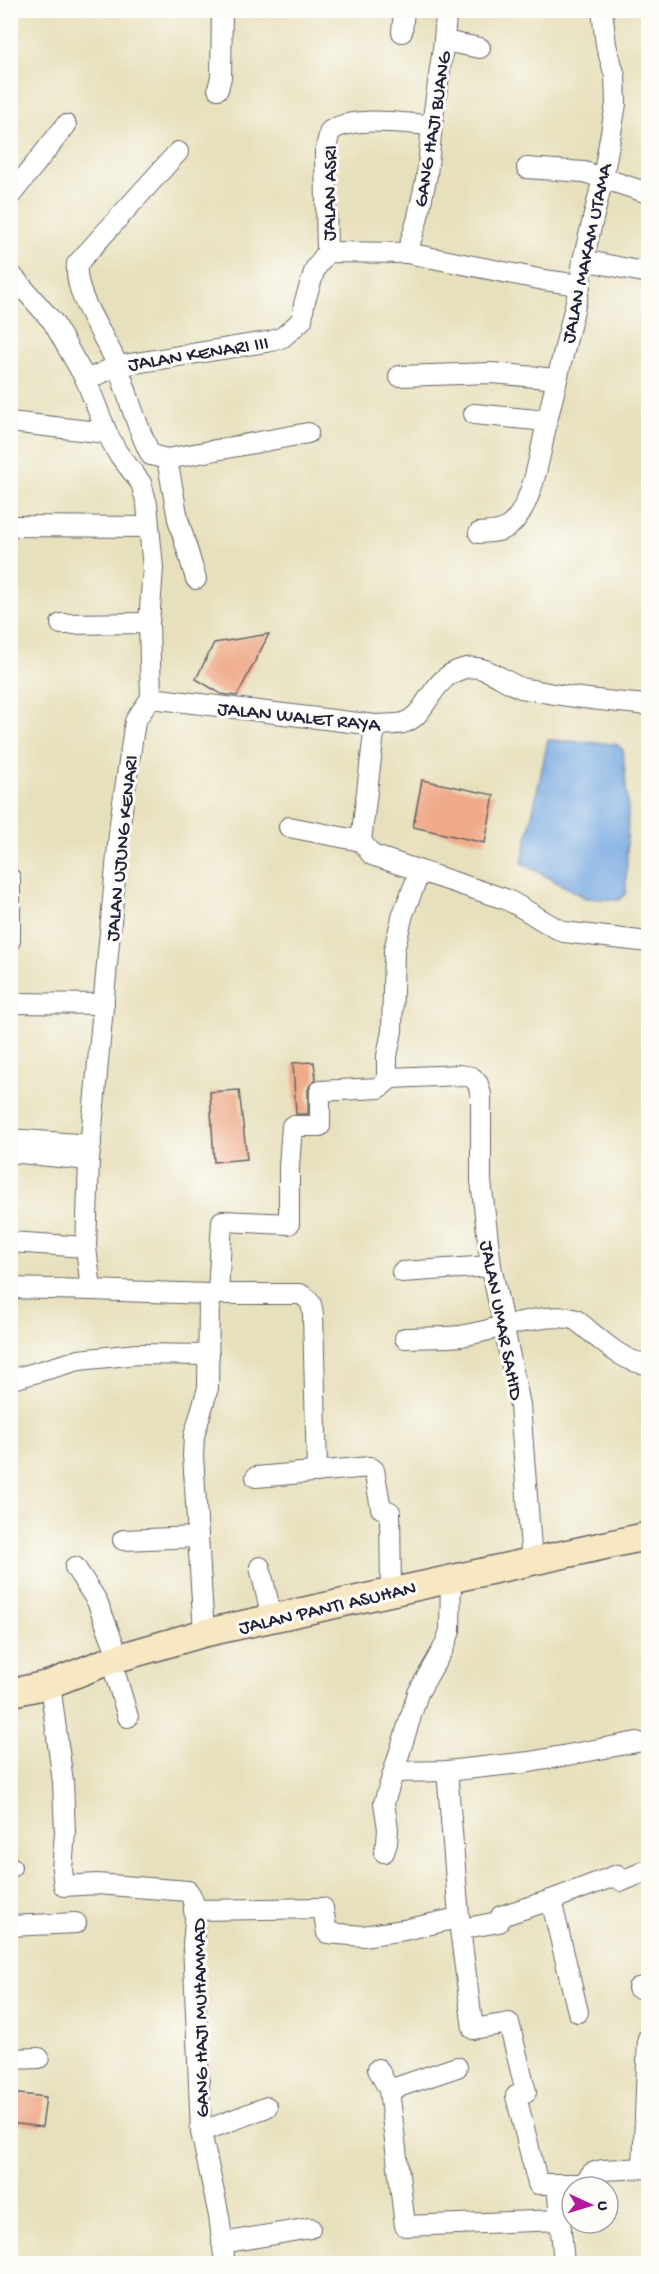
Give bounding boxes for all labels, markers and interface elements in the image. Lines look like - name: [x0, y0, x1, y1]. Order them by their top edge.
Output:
- street label: GANG HAJI BUANG: [411, 49, 458, 209]
- street label: JALAN ASRI: [319, 145, 344, 241]
- street label: JALAN MAKAM UTAMA: [558, 161, 619, 346]
- street label: JALAN KENARI III: [127, 333, 271, 378]
- street label: JALAN WALET RAYA: [216, 698, 382, 739]
- street label: JALAN UJUNG KENARI: [102, 754, 145, 943]
- street label: JALAN UMAR SAHID: [473, 1239, 526, 1403]
- street label: JALAN PANTI ASUHAN: [237, 1578, 419, 1641]
- street label: GANG HAJI MUHAMMAD: [189, 1917, 216, 2118]
- north arrow: [560, 2175, 620, 2235]
- text: U: [592, 2201, 611, 2212]

